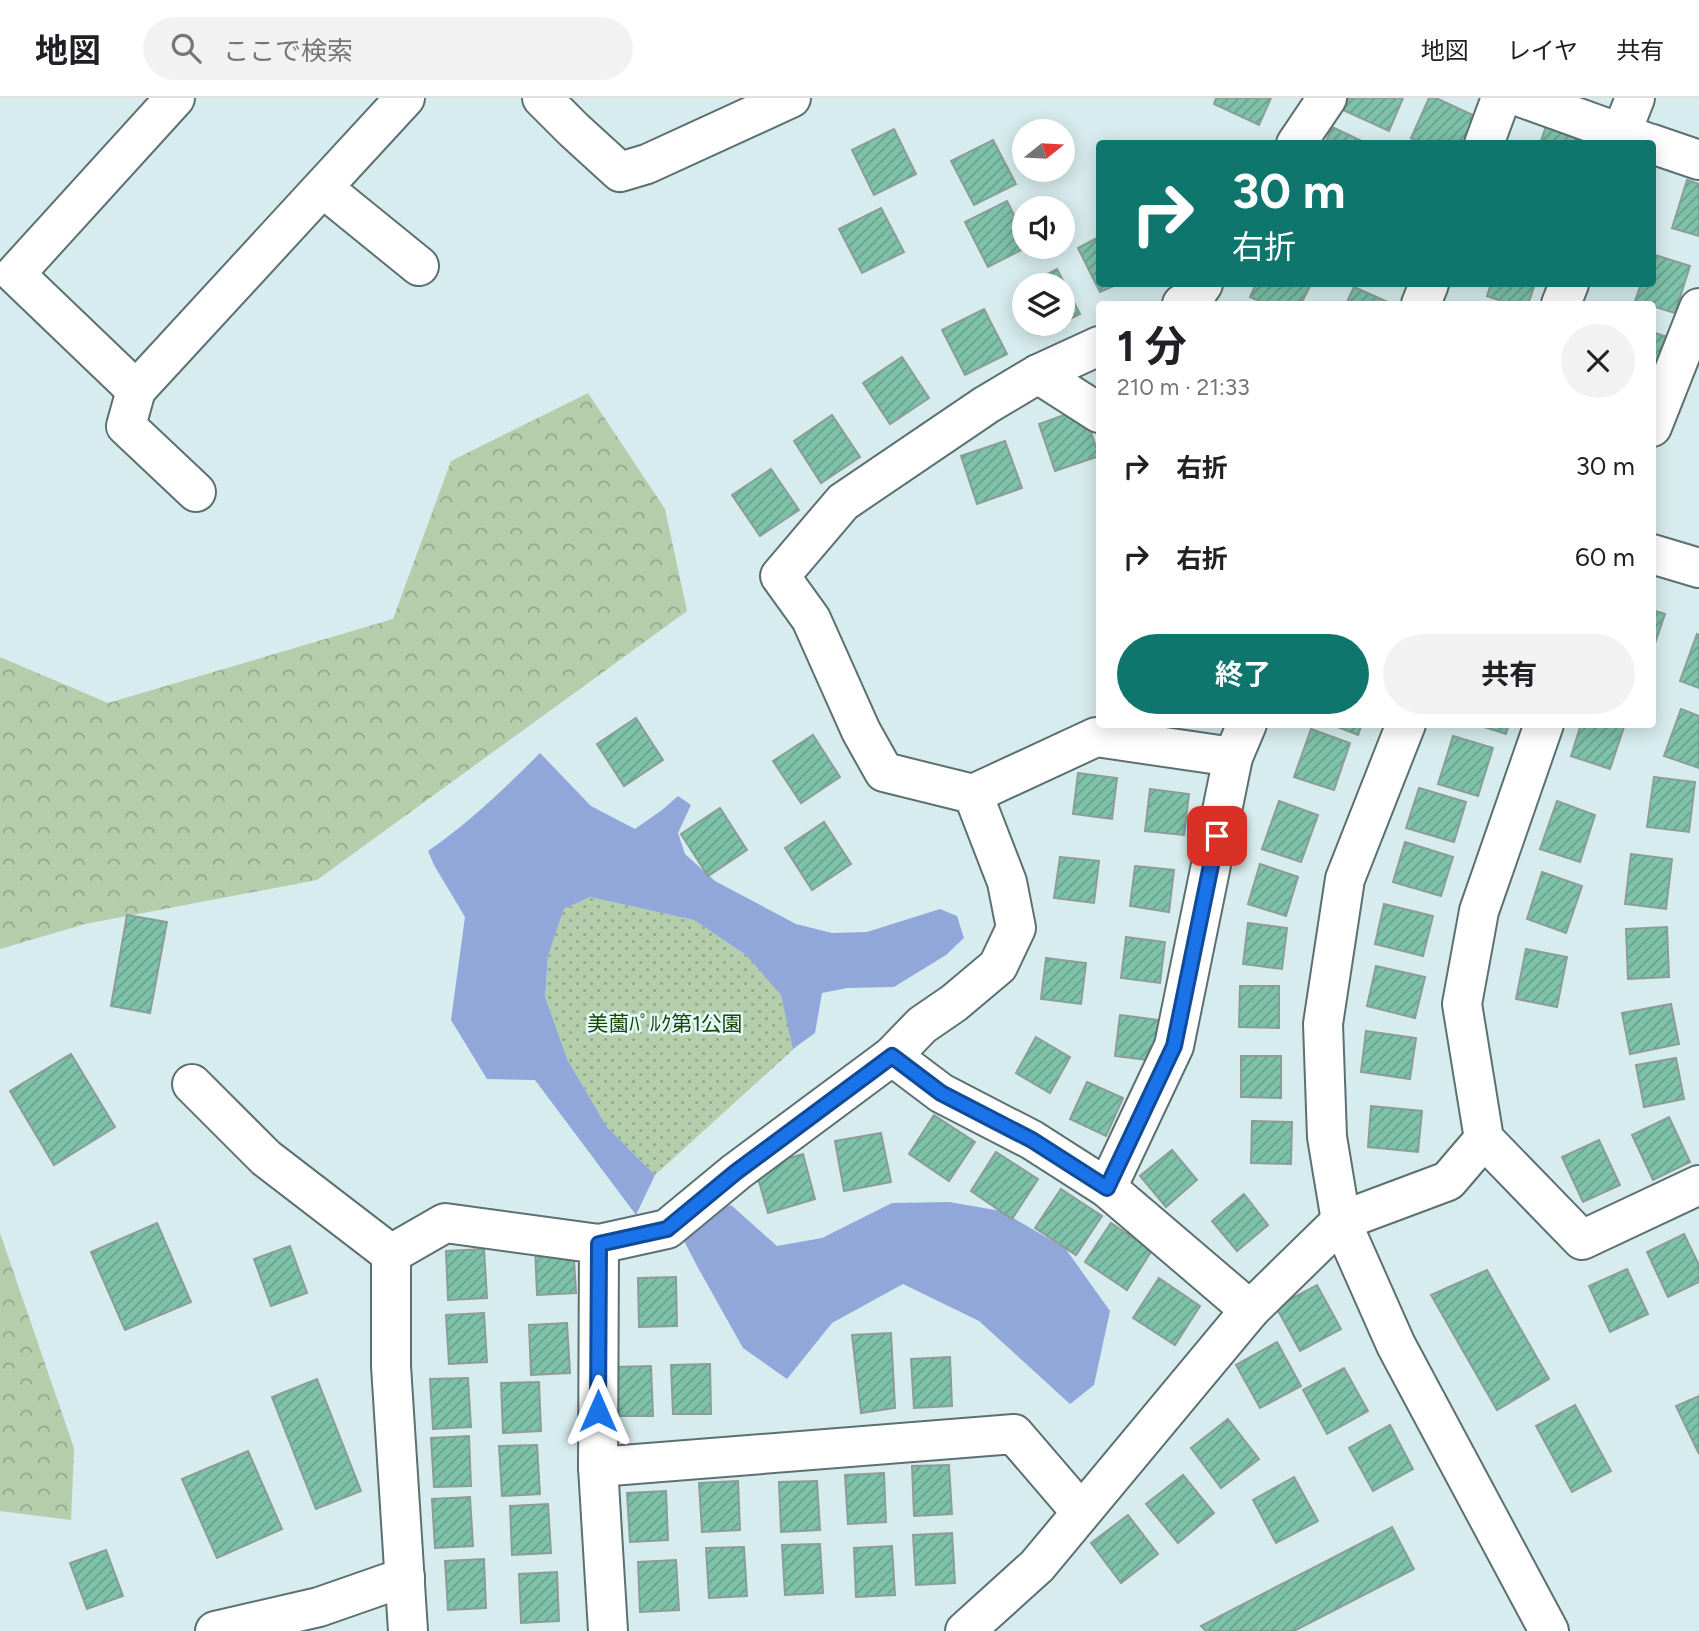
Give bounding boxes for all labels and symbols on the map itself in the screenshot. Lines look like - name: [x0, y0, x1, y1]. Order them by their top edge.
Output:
- north arrow: [1012, 119, 1074, 182]
- pin: [1187, 806, 1247, 866]
- park label: 美薗ﾊﾟﾙｸ第1公園: [587, 1011, 743, 1036]
- position arrow: [561, 1374, 635, 1448]

